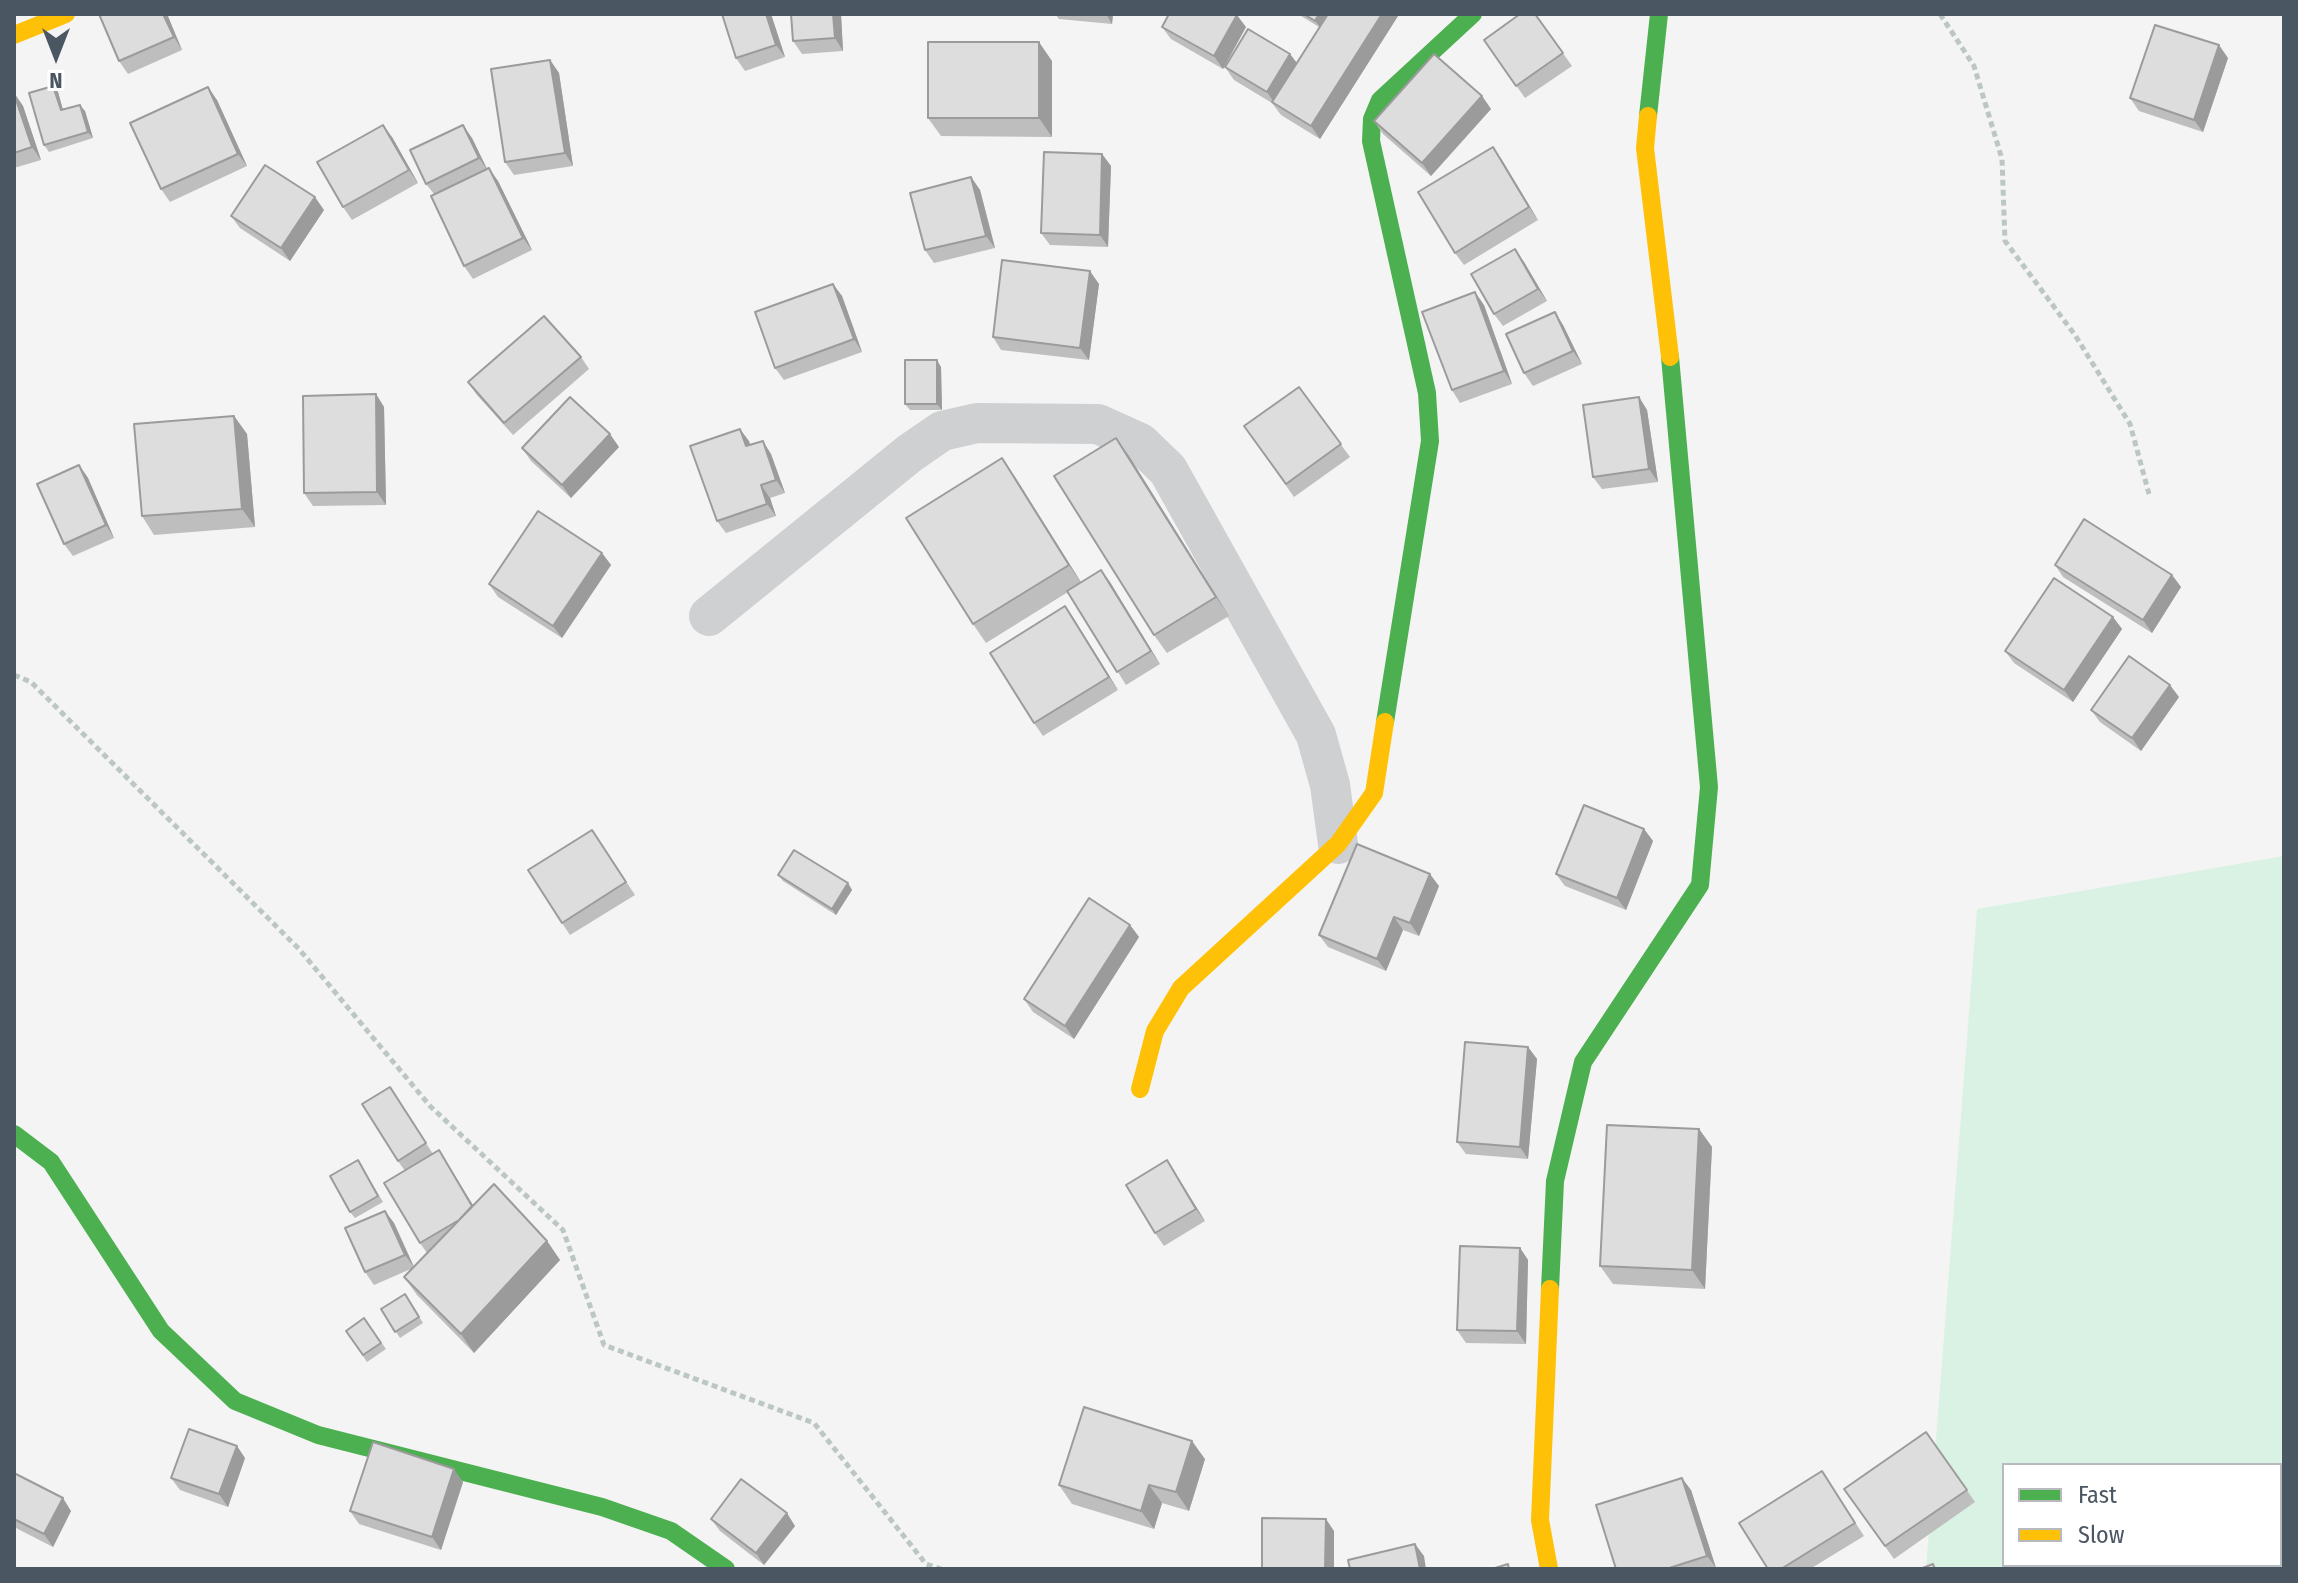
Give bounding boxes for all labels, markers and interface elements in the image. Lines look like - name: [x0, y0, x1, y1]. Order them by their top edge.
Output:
- north arrow: [16, 16, 96, 96]
- text: N: [49, 67, 63, 94]
- legend: [2002, 1463, 2282, 1567]
- text: Fast: [2078, 1481, 2117, 1509]
- text: Slow: [2078, 1521, 2124, 1549]

